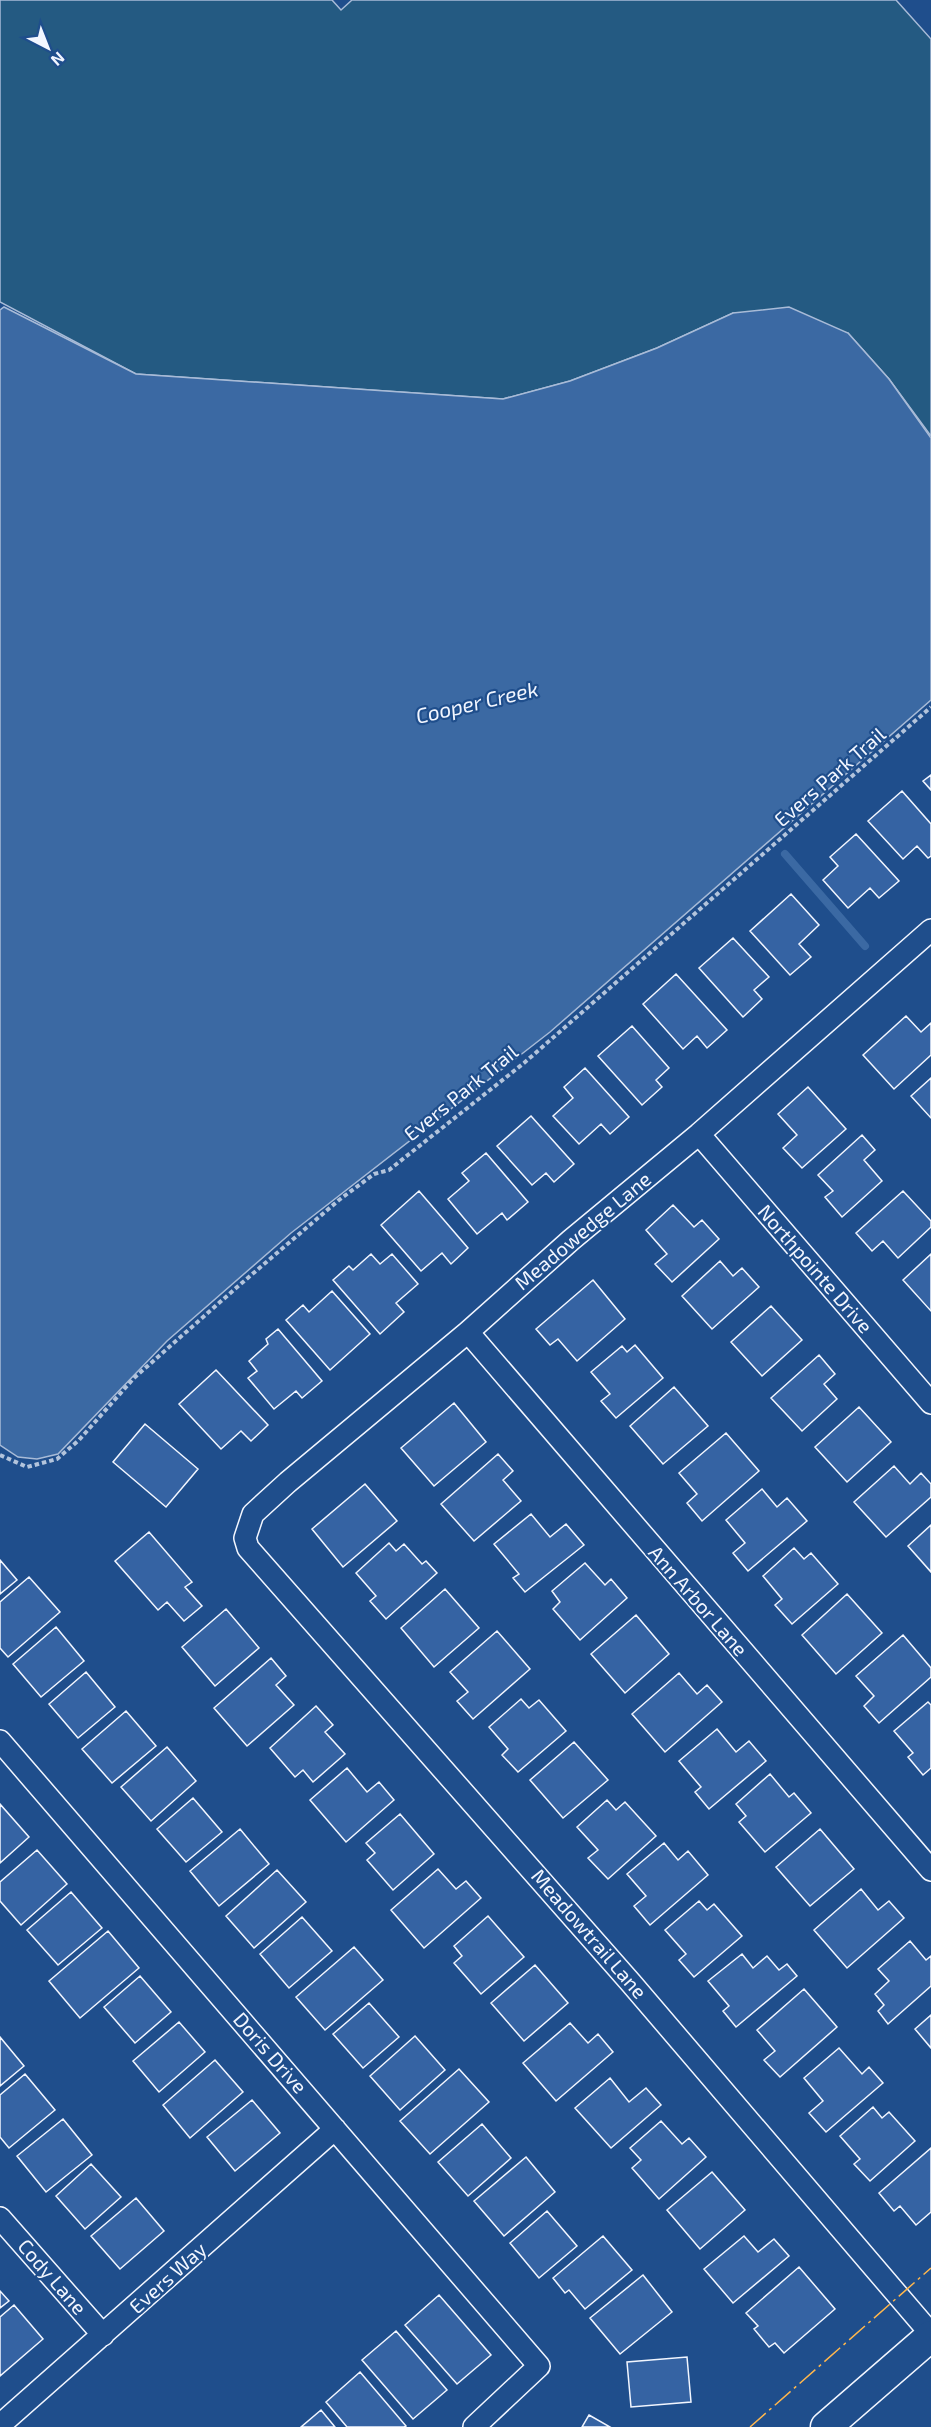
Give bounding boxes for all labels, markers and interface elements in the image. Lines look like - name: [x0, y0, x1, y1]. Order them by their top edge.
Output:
- north arrow: [18, 18, 78, 78]
- text: N: [48, 49, 69, 70]
- water label: Cooper Creek: [413, 675, 540, 728]
- street label: Evers Park Trail: [769, 721, 890, 831]
- street label: Evers Park Trail: [399, 1039, 522, 1145]
- street label: Meadowedge Lane: [509, 1166, 655, 1294]
- street label: Northpointe Drive: [753, 1199, 878, 1338]
- street label: Ann Arbor Lane: [644, 1540, 753, 1661]
- street label: Meadowtrail Lane: [527, 1864, 652, 2003]
- street label: Doris Drive: [229, 2007, 313, 2098]
- street label: Cody Lane: [13, 2234, 92, 2319]
- street label: Evers Way: [124, 2236, 211, 2318]

